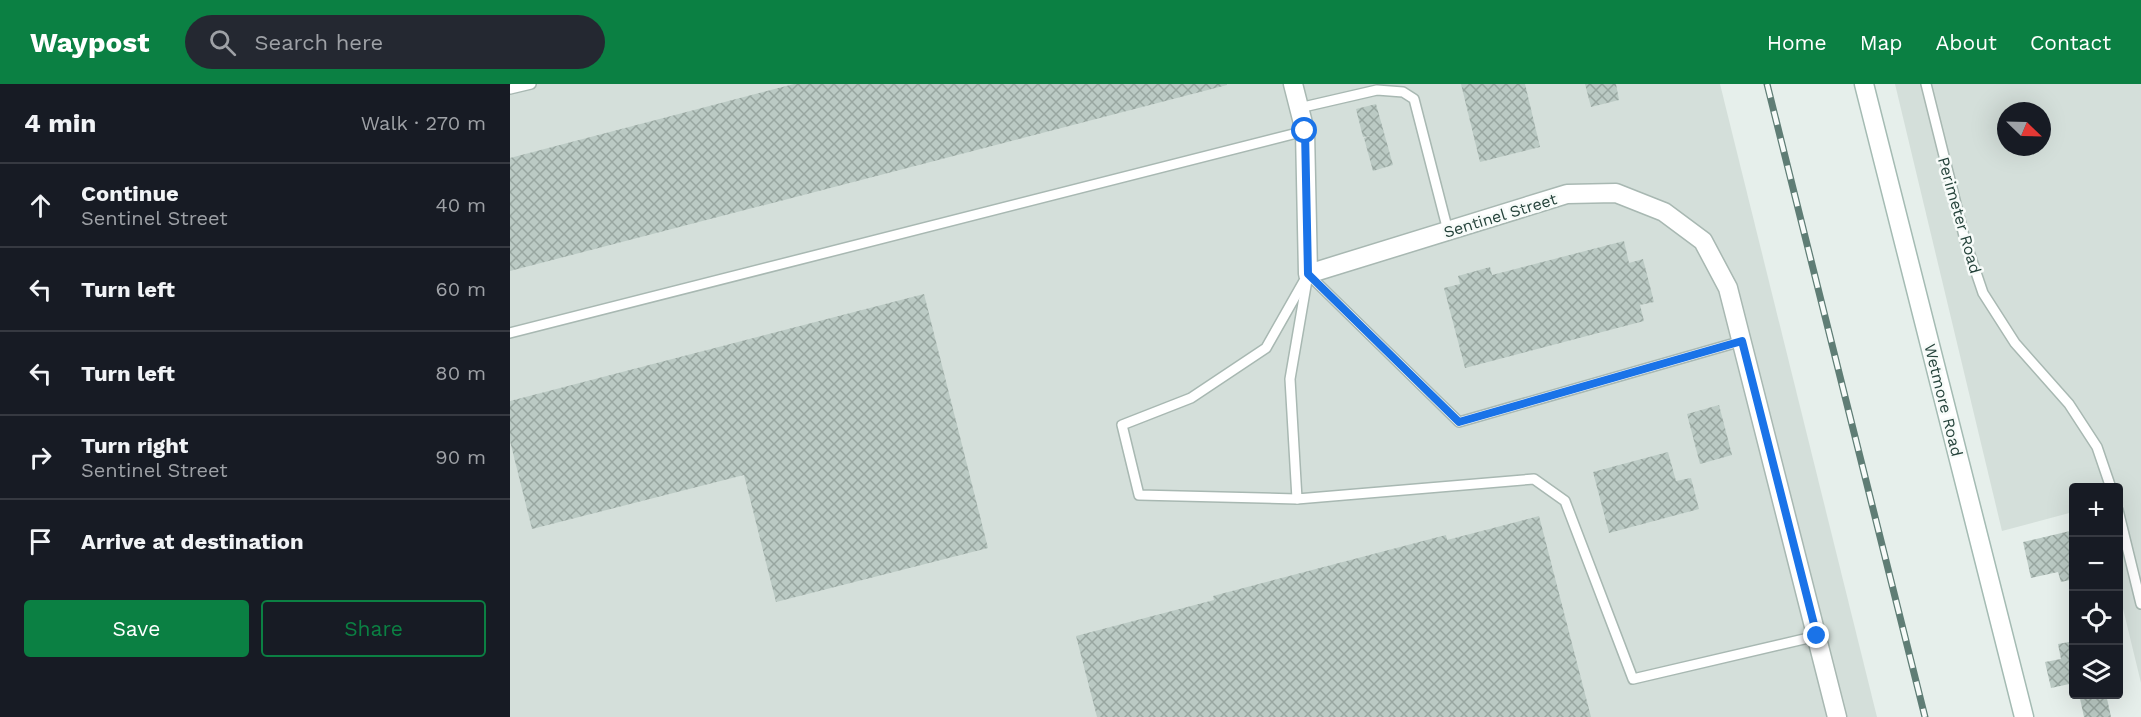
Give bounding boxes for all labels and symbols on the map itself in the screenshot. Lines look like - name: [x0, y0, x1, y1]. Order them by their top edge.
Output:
- north arrow: [1997, 102, 2051, 156]
- route start: [1291, 117, 1317, 143]
- street label: Perimeter Road: [1934, 155, 1985, 276]
- street label: Sentinel Street: [1441, 189, 1559, 242]
- street label: Wetmore Road: [1920, 342, 1967, 458]
- route end: [1803, 622, 1829, 648]

